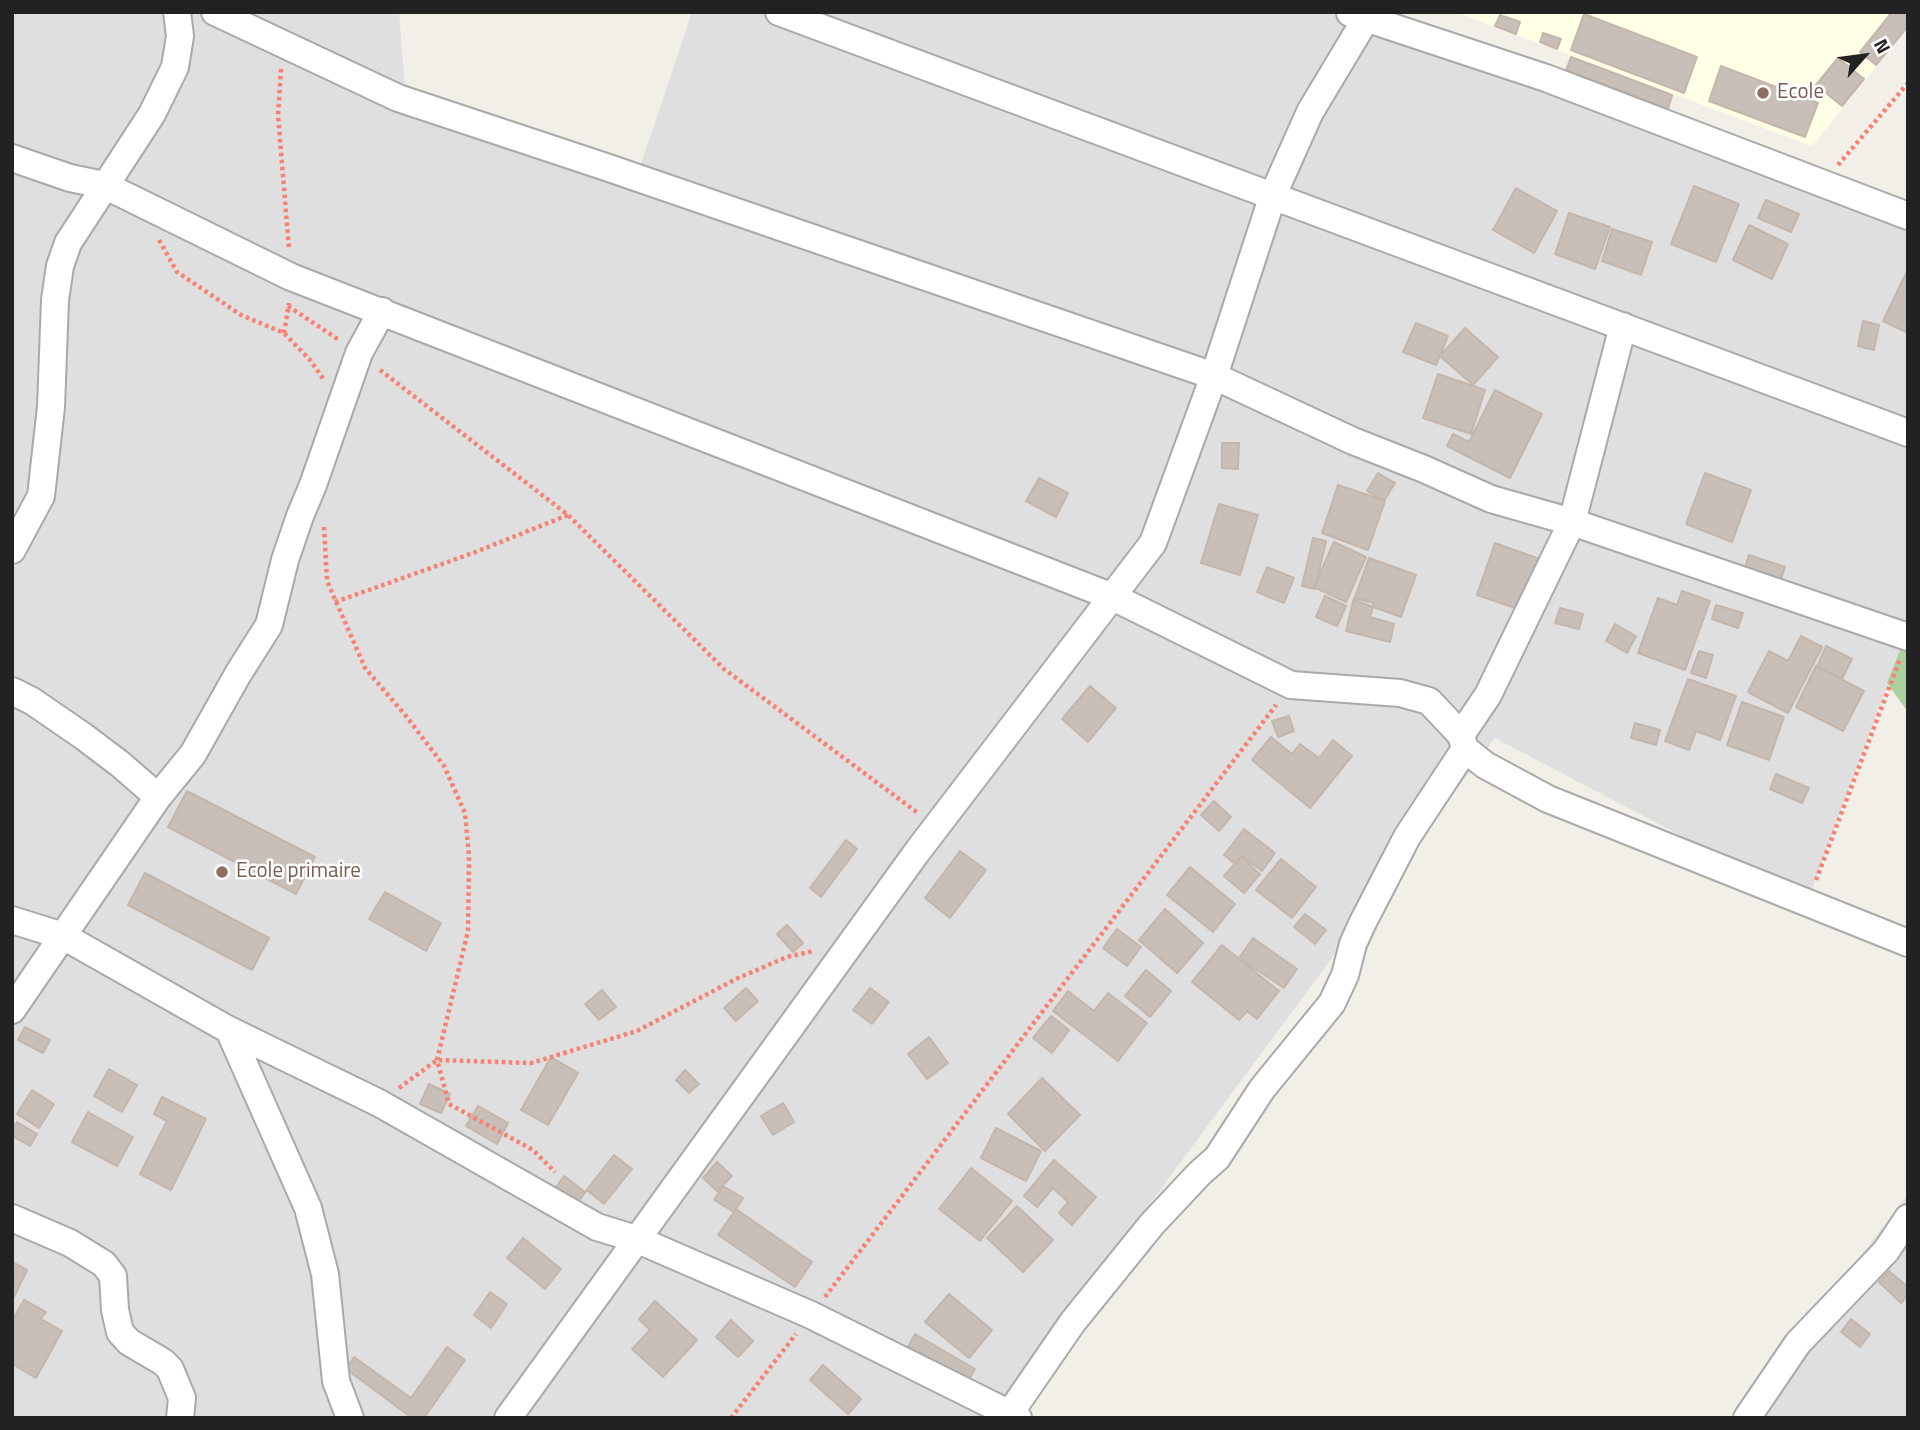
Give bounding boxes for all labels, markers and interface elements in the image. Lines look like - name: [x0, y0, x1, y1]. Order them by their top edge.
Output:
- north arrow: [1829, 21, 1899, 91]
- text: N: [1867, 33, 1899, 59]
- place label: Ecole: [1777, 80, 1824, 106]
- marker: Ecole: [1755, 85, 1771, 101]
- place label: Ecole primaire: [236, 859, 361, 885]
- marker: Ecole primaire: [214, 864, 230, 880]

